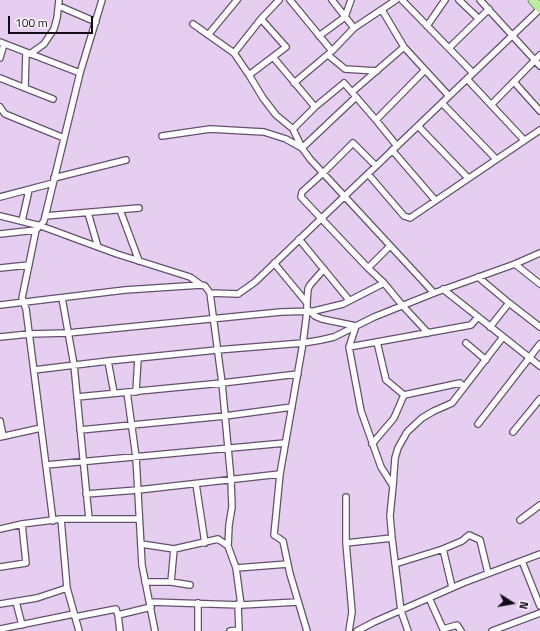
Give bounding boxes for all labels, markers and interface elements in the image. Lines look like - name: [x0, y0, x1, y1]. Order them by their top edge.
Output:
- scale bar: [10, 8, 95, 34]
- text: 100 m: [15, 13, 48, 32]
- north arrow: [492, 583, 532, 623]
- text: N: [515, 600, 532, 611]

